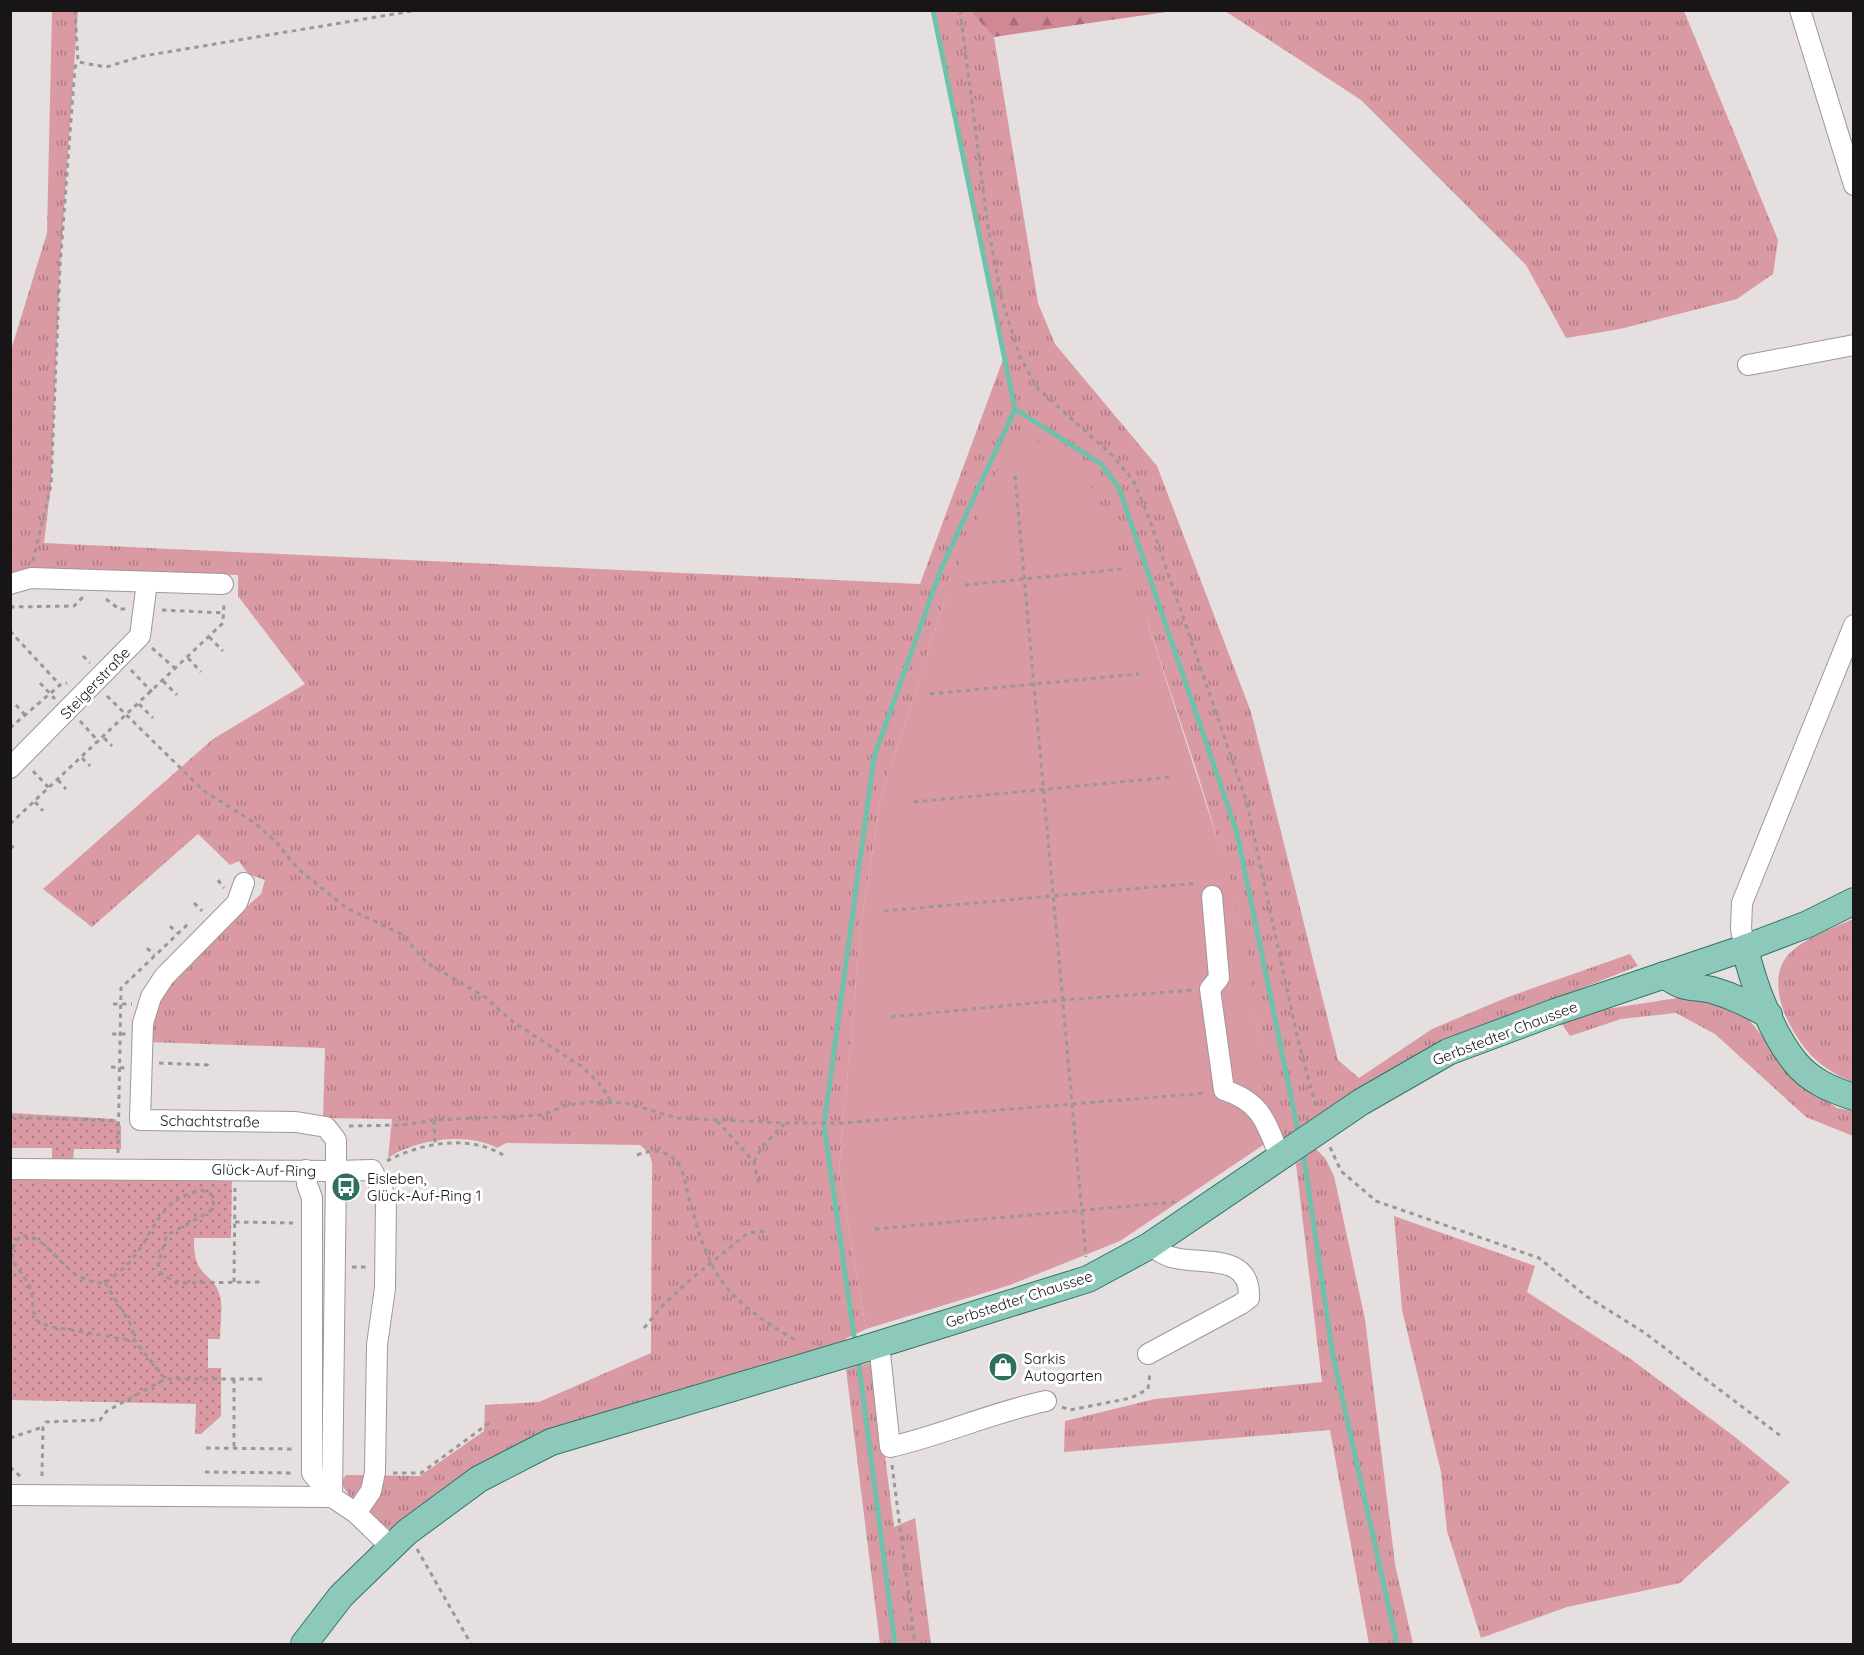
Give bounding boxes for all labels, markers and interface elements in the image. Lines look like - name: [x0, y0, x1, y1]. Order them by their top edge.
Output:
- street label: Steigerstraße: [56, 643, 134, 723]
- street label: Gerbstedter Chaussee: [1430, 997, 1580, 1069]
- street label: Schachtstraße: [160, 1111, 260, 1131]
- street label: Glück-Auf-Ring: [212, 1160, 316, 1180]
- place label: Eisleben, Glück-Auf-Ring 1: [367, 1169, 481, 1205]
- bus stop icon: Eisleben, Glück-Auf-Ring 1: [330, 1171, 362, 1203]
- street label: Gerbstedter Chaussee: [943, 1266, 1095, 1332]
- place label: Sarkis Autogarten: [1024, 1349, 1102, 1385]
- shop icon: Sarkis Autogarten: [987, 1351, 1019, 1383]

